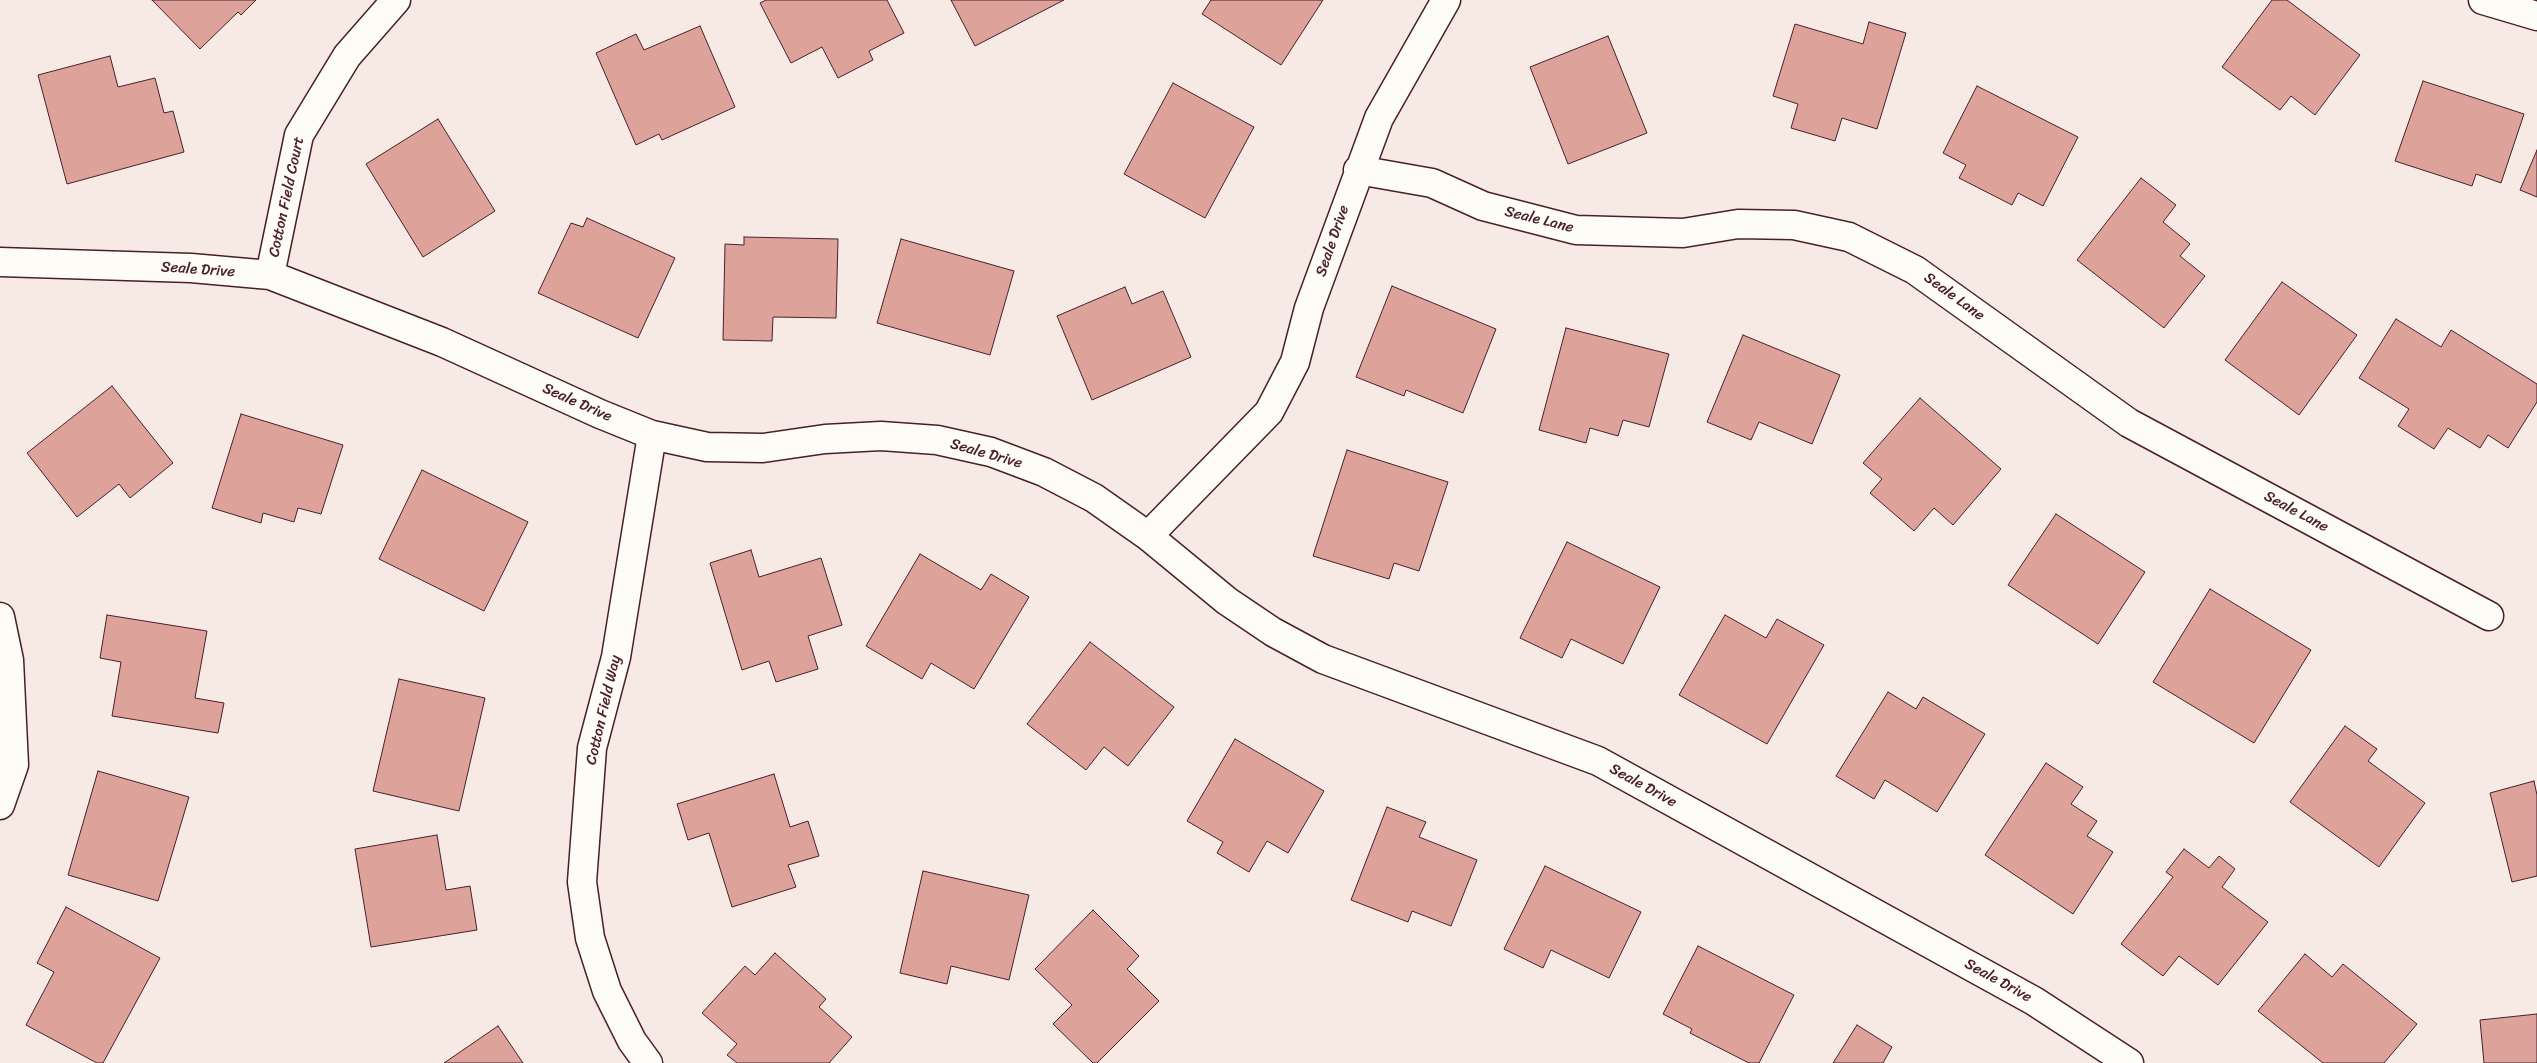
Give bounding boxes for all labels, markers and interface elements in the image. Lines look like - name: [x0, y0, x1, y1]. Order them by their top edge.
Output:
- street label: Cotton Field Court: [265, 135, 309, 259]
- street label: Seale Drive: [1312, 203, 1354, 279]
- street label: Seale Lane: [1503, 203, 1575, 237]
- street label: Seale Drive: [160, 258, 236, 282]
- street label: Seale Lane: [1920, 269, 1988, 325]
- street label: Seale Drive: [540, 380, 614, 426]
- street label: Seale Drive: [948, 435, 1024, 473]
- street label: Seale Lane: [2261, 488, 2331, 536]
- street label: Cotton Field Way: [583, 653, 625, 767]
- street label: Seale Drive: [1606, 760, 1680, 812]
- street label: Seale Drive: [1961, 955, 2035, 1007]

